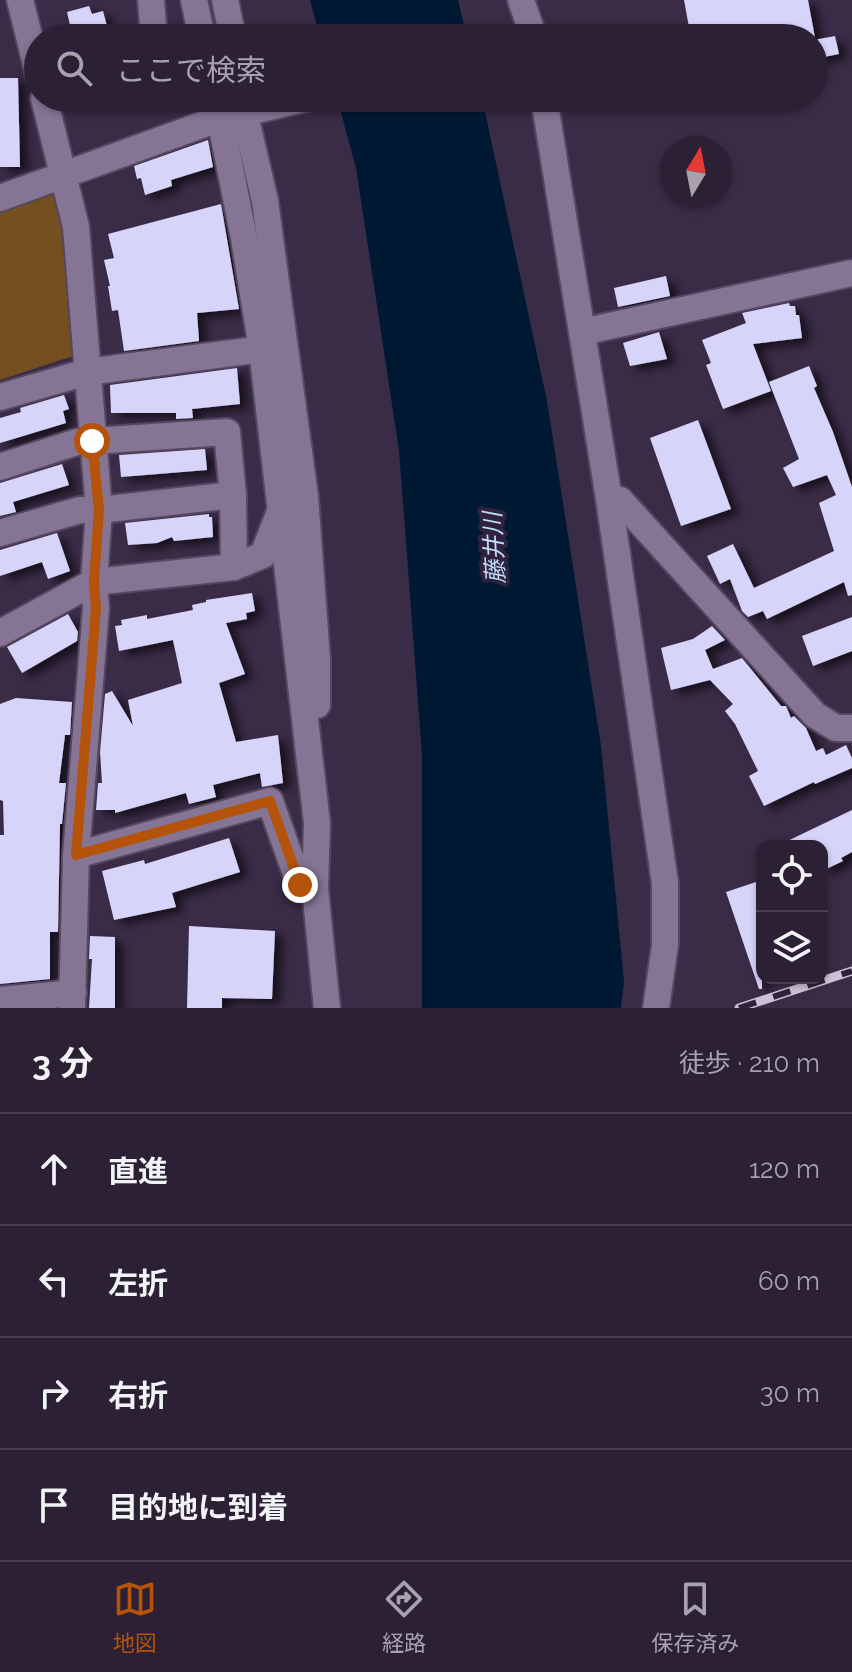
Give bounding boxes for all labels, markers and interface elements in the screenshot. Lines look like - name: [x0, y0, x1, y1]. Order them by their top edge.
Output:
- search box: [24, 24, 828, 112]
- icon: search: [52, 46, 96, 90]
- text: ここで検索: [116, 53, 266, 88]
- north arrow: [660, 136, 732, 208]
- route start: [74, 423, 110, 459]
- water label: 藤井川: [477, 508, 510, 585]
- map controls: [756, 840, 828, 984]
- button: locate: [756, 840, 828, 912]
- route end: [282, 867, 318, 903]
- button: layers: [756, 912, 828, 984]
- text: 3 分: [32, 1043, 93, 1083]
- text: 徒歩 · 210 m: [679, 1048, 820, 1078]
- icon: ahead: [32, 1147, 76, 1191]
- text: 直進: [108, 1154, 168, 1189]
- text: 120 m: [749, 1154, 820, 1184]
- icon: left: [32, 1259, 76, 1303]
- text: 左折: [108, 1266, 168, 1301]
- text: 60 m: [758, 1266, 820, 1296]
- icon: right: [32, 1371, 76, 1415]
- text: 右折: [108, 1378, 168, 1413]
- text: 30 m: [760, 1378, 820, 1408]
- icon: arrive: [32, 1483, 76, 1527]
- text: 目的地に到着: [108, 1490, 288, 1525]
- tab: 地図: [113, 1577, 157, 1657]
- tab: 経路: [382, 1577, 426, 1657]
- tab: 保存済み: [651, 1577, 739, 1657]

